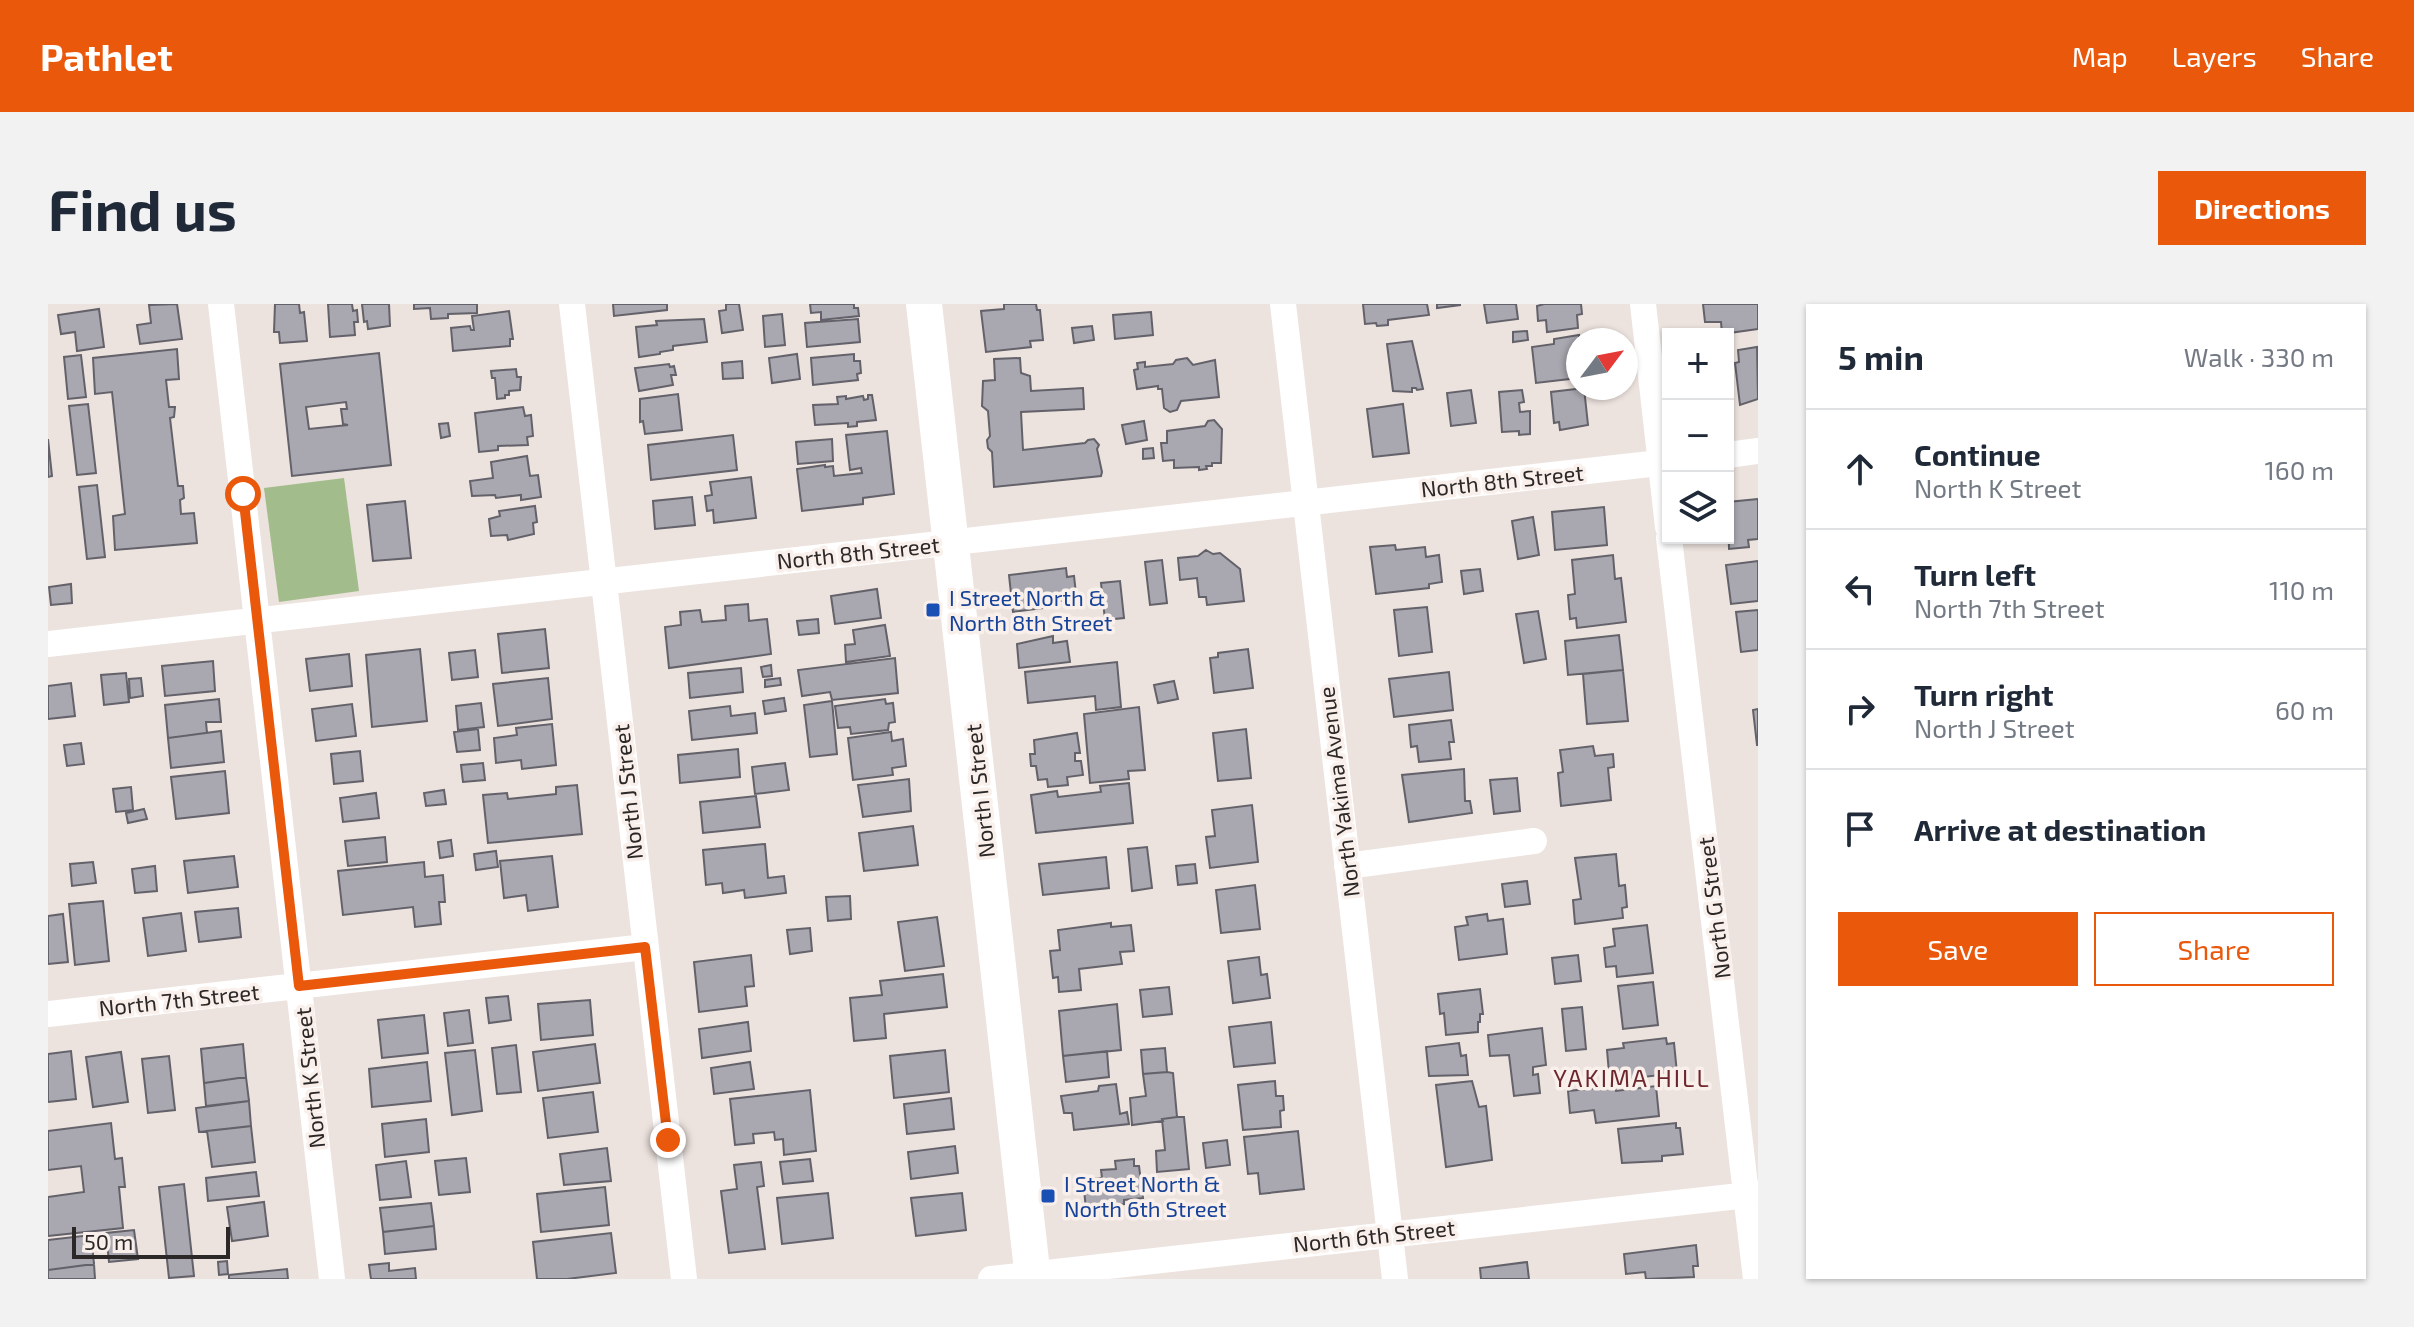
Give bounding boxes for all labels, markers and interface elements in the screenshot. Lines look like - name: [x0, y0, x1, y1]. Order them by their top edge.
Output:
- text: Pathlet: [40, 33, 173, 79]
- text: Map: [2072, 39, 2128, 73]
- text: Layers: [2172, 39, 2257, 73]
- text: Share: [2301, 39, 2374, 73]
- button: Directions: [2158, 171, 2366, 245]
- text: Find us: [48, 175, 237, 242]
- north arrow: [1566, 328, 1638, 400]
- map controls: [1662, 328, 1734, 544]
- button: +: [1662, 328, 1734, 400]
- text: 5 min: [1838, 336, 1924, 377]
- text: Walk · 330 m: [2184, 341, 2334, 372]
- button: −: [1662, 400, 1734, 472]
- text: Continue: [1914, 436, 2041, 472]
- icon: ahead: [1838, 447, 1882, 491]
- text: 160 m: [2265, 454, 2334, 485]
- street label: North 8th Street: [1419, 459, 1585, 501]
- button: layers: [1662, 472, 1734, 544]
- text: North K Street: [1914, 472, 2082, 503]
- route start: [225, 476, 261, 512]
- street label: North 8th Street: [775, 531, 941, 573]
- text: Turn left: [1914, 556, 2036, 592]
- icon: left: [1838, 567, 1882, 611]
- text: 110 m: [2269, 574, 2334, 605]
- place label: I Street North & North 8th Street: [949, 584, 1112, 635]
- text: North 7th Street: [1914, 592, 2105, 623]
- marker: I Street North & North 8th Street: [924, 601, 942, 619]
- text: Turn right: [1914, 676, 2054, 712]
- street label: North Yakima Avenue: [1312, 685, 1364, 899]
- icon: right: [1838, 687, 1882, 731]
- text: 60 m: [2275, 694, 2334, 725]
- text: North J Street: [1914, 712, 2075, 743]
- street label: North J Street: [607, 723, 647, 861]
- street label: North I Street: [959, 723, 999, 859]
- icon: arrive: [1838, 807, 1882, 851]
- text: Arrive at destination: [1914, 811, 2206, 847]
- street label: North G Street: [1691, 836, 1735, 980]
- button: Save: [1838, 912, 2078, 986]
- button: Share: [2094, 912, 2334, 986]
- street label: North 7th Street: [97, 978, 261, 1020]
- street label: North K Street: [289, 1006, 329, 1150]
- district label: YAKIMA HILL: [1553, 1063, 1711, 1092]
- route end: [650, 1122, 686, 1158]
- place label: I Street North & North 6th Street: [1064, 1170, 1227, 1221]
- marker: I Street North & North 6th Street: [1039, 1187, 1057, 1205]
- street label: North 6th Street: [1292, 1214, 1456, 1256]
- scale bar: [72, 1223, 230, 1259]
- text: 50 m: [84, 1228, 133, 1254]

